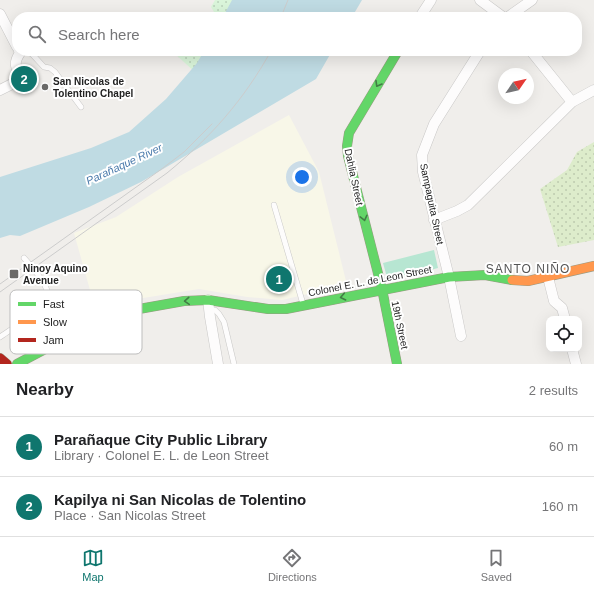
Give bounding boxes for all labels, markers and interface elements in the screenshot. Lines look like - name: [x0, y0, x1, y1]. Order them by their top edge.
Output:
- search box: [12, 12, 582, 56]
- icon: search: [26, 23, 48, 45]
- text: Search here: [58, 26, 140, 43]
- pin: 2: [11, 64, 37, 94]
- north arrow: [498, 68, 534, 104]
- place label: San Nicolas de Tolentino Chapel: [53, 76, 134, 99]
- one-way arrow: [375, 80, 383, 87]
- marker: San Nicolas de Tolentino Chapel: [40, 82, 50, 92]
- water label: Parañaque River: [84, 141, 165, 187]
- street label: Dahlia Street: [343, 148, 365, 207]
- street label: Sampaguita Street: [418, 162, 446, 246]
- your location: [292, 167, 312, 187]
- one-way arrow: [359, 215, 367, 221]
- district label: SANTO NIÑO: [486, 262, 570, 276]
- place label: Ninoy Aquino Avenue: [23, 263, 88, 286]
- pin: 1: [266, 264, 292, 294]
- street label: Colonel E. L. de Leon Street: [307, 264, 433, 298]
- marker: Ninoy Aquino Avenue: [8, 268, 20, 280]
- legend: [10, 290, 142, 354]
- one-way arrow: [340, 293, 347, 301]
- one-way arrow: [184, 297, 190, 306]
- text: Fast: [43, 298, 64, 310]
- street label: 19th Street: [390, 300, 411, 350]
- text: Slow: [43, 316, 67, 328]
- map controls: [546, 316, 582, 352]
- button: locate: [546, 316, 582, 352]
- text: Jam: [43, 334, 64, 346]
- text: Nearby: [16, 380, 74, 399]
- text: 2 results: [529, 383, 578, 398]
- text: Parañaque City Public Library: [54, 431, 267, 448]
- text: 1: [25, 439, 33, 454]
- text: 60 m: [549, 439, 578, 454]
- text: Library · Colonel E. L. de Leon Street: [54, 448, 269, 463]
- text: Kapilya ni San Nicolas de Tolentino: [54, 491, 306, 508]
- text: 2: [25, 499, 33, 514]
- text: 160 m: [542, 499, 578, 514]
- text: Place · San Nicolas Street: [54, 508, 206, 523]
- tab: Map: [82, 547, 104, 583]
- tab: Directions: [268, 547, 317, 583]
- tab: Saved: [481, 547, 512, 583]

